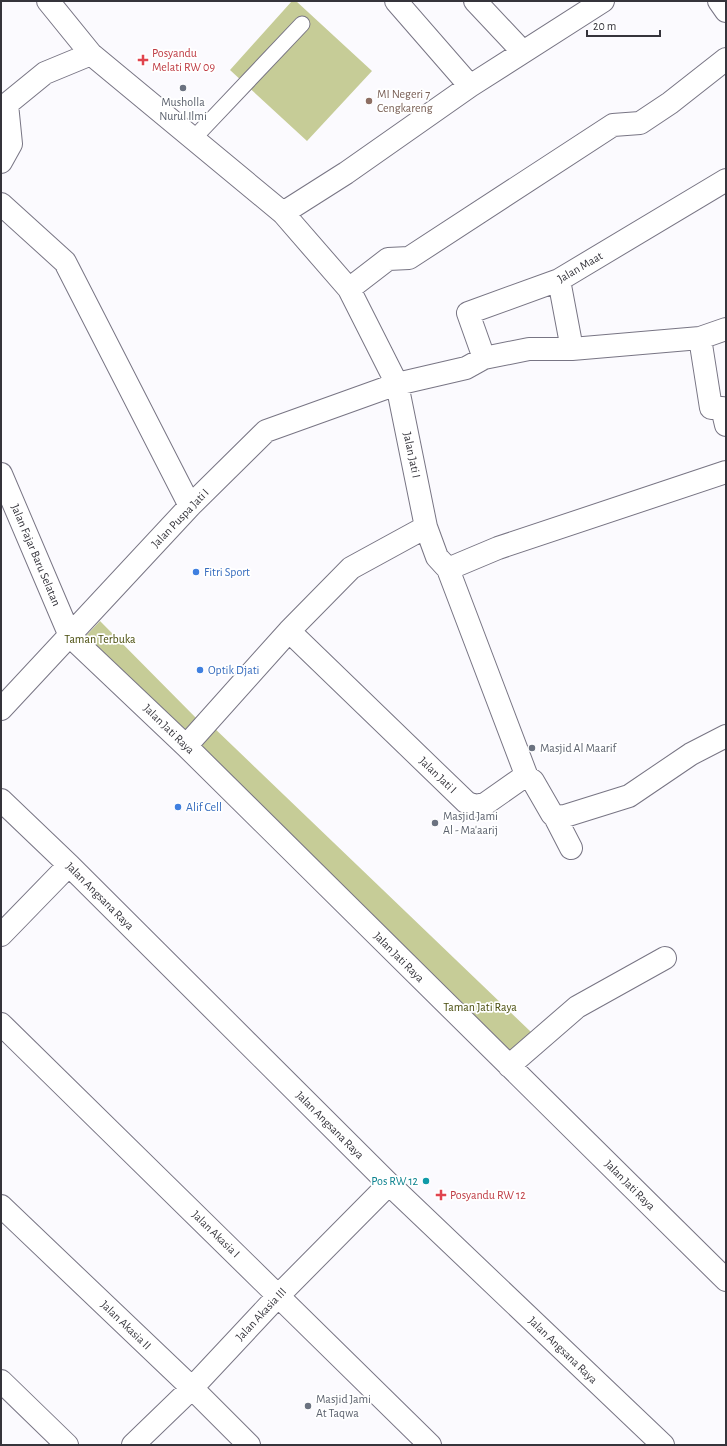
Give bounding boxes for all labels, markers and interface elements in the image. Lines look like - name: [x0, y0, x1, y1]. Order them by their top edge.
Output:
- scale bar: [587, 12, 660, 38]
- text: 20 m: [593, 20, 616, 32]
- place label: Posyandu Melati RW 09: [152, 47, 215, 73]
- marker: Posyandu Melati RW 09: [137, 54, 149, 66]
- marker: Musholla Nurul Ilmi: [178, 83, 188, 93]
- place label: MI Negeri 7 Cengkareng: [377, 88, 433, 114]
- place label: Musholla Nurul Ilmi: [159, 96, 207, 122]
- marker: MI Negeri 7 Cengkareng: [364, 96, 374, 106]
- street label: Jalan Maat: [555, 249, 605, 285]
- street label: Jalan Jati I: [401, 431, 423, 479]
- street label: Jalan Puspa Jati I: [149, 486, 211, 550]
- street label: Jalan Fajar Baru Selatan: [8, 502, 63, 608]
- place label: Fitri Sport: [204, 566, 250, 578]
- marker: Fitri Sport: [191, 567, 201, 577]
- park label: Taman Terbuka: [64, 633, 136, 645]
- place label: Optik Djati: [208, 664, 259, 677]
- marker: Optik Djati: [195, 665, 205, 675]
- street label: Jalan Jati Raya: [141, 702, 197, 757]
- place label: Masjid Al Maarif: [540, 742, 618, 755]
- marker: Masjid Al Maarif: [527, 743, 537, 753]
- street label: Jalan Jati I: [417, 755, 459, 795]
- place label: Alif Cell: [186, 801, 222, 813]
- marker: Alif Cell: [173, 802, 183, 812]
- place label: Masjid Jami Al - Ma'aarij: [443, 810, 498, 837]
- marker: Masjid Jami Al - Ma'aarij: [430, 818, 440, 828]
- street label: Jalan Angsana Raya: [63, 860, 136, 933]
- street label: Jalan Jati Raya: [371, 930, 427, 985]
- park label: Taman Jati Raya: [443, 1001, 517, 1014]
- street label: Jalan Angsana Raya: [293, 1089, 366, 1162]
- street label: Jalan Jati Raya: [602, 1158, 658, 1213]
- place label: Pos RW 12: [371, 1175, 419, 1187]
- marker: Pos RW 12: [421, 1176, 431, 1186]
- marker: Posyandu RW 12: [435, 1189, 447, 1201]
- place label: Posyandu RW 12: [450, 1189, 526, 1202]
- street label: Jalan Akasia I: [190, 1208, 242, 1260]
- street label: Jalan Akasia III: [233, 1285, 289, 1343]
- street label: Jalan Akasia II: [99, 1298, 153, 1352]
- street label: Jalan Angsana Raya: [526, 1314, 600, 1387]
- place label: Masjid Jami At Taqwa: [316, 1393, 371, 1419]
- marker: Masjid Jami At Taqwa: [303, 1401, 313, 1411]

